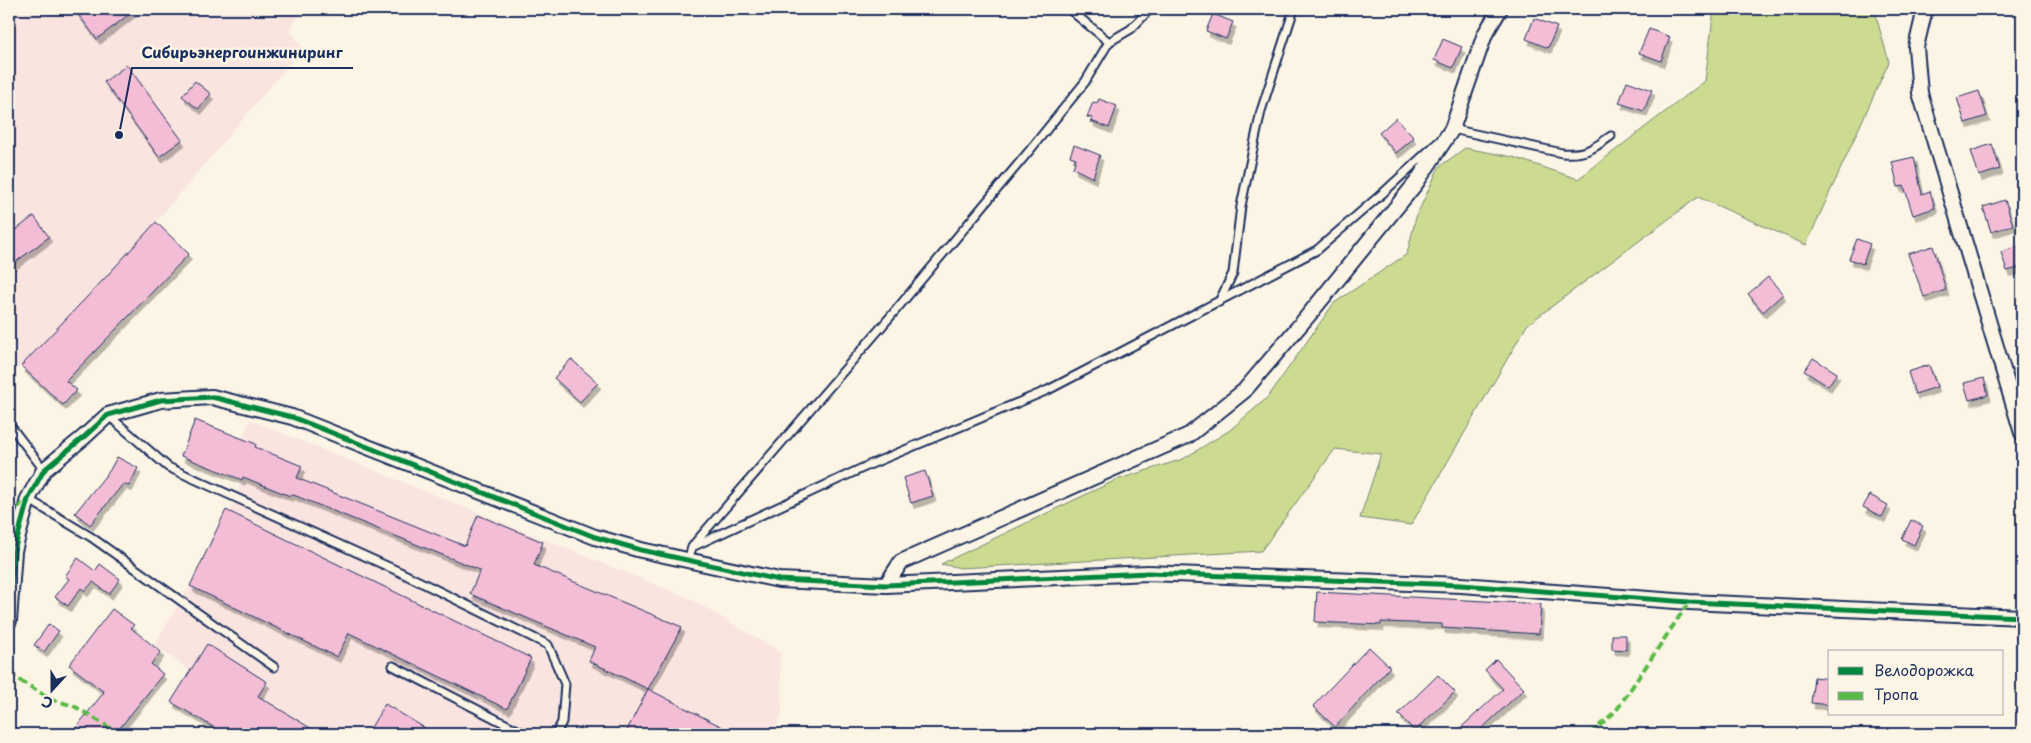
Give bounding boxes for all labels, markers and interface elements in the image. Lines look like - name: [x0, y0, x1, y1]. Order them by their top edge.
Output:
- callout: Сибирьэнергоинжиниринг: [132, 38, 353, 68]
- text: Сибирьэнергоинжиниринг: [141, 40, 344, 63]
- legend: [1828, 650, 2004, 716]
- text: Велодорожка: [1874, 658, 1975, 681]
- north arrow: [28, 666, 78, 716]
- text: Тропа: [1874, 682, 1919, 705]
- text: С: [38, 691, 56, 714]

